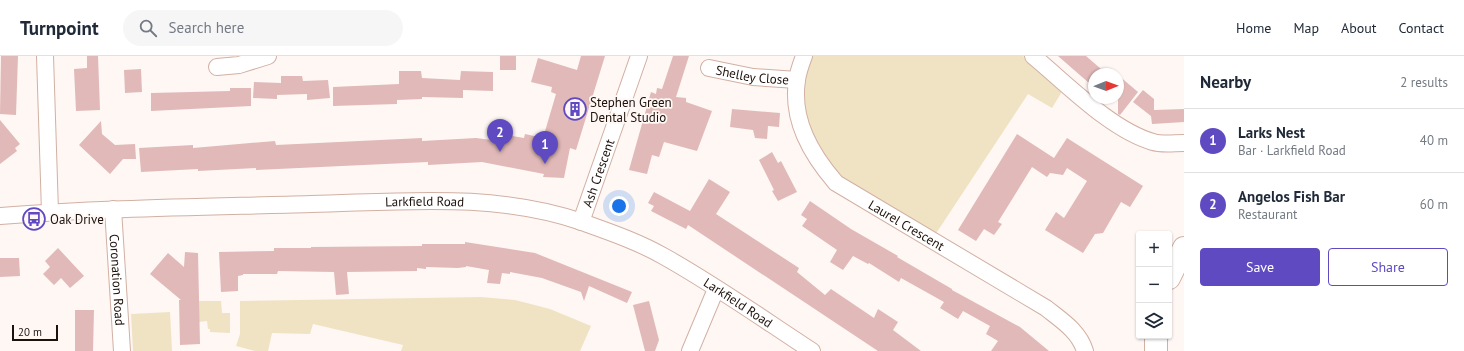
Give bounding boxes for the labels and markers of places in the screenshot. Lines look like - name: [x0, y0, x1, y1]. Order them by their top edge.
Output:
- place label: Stephen Green Dental Studio: [590, 94, 672, 126]
- building icon: Stephen Green Dental Studio: [562, 96, 588, 122]
- pin: 2: [487, 119, 513, 152]
- pin: 1: [532, 131, 558, 164]
- bus stop icon: Oak Drive: [21, 206, 47, 232]
- place label: Oak Drive: [50, 211, 104, 228]

